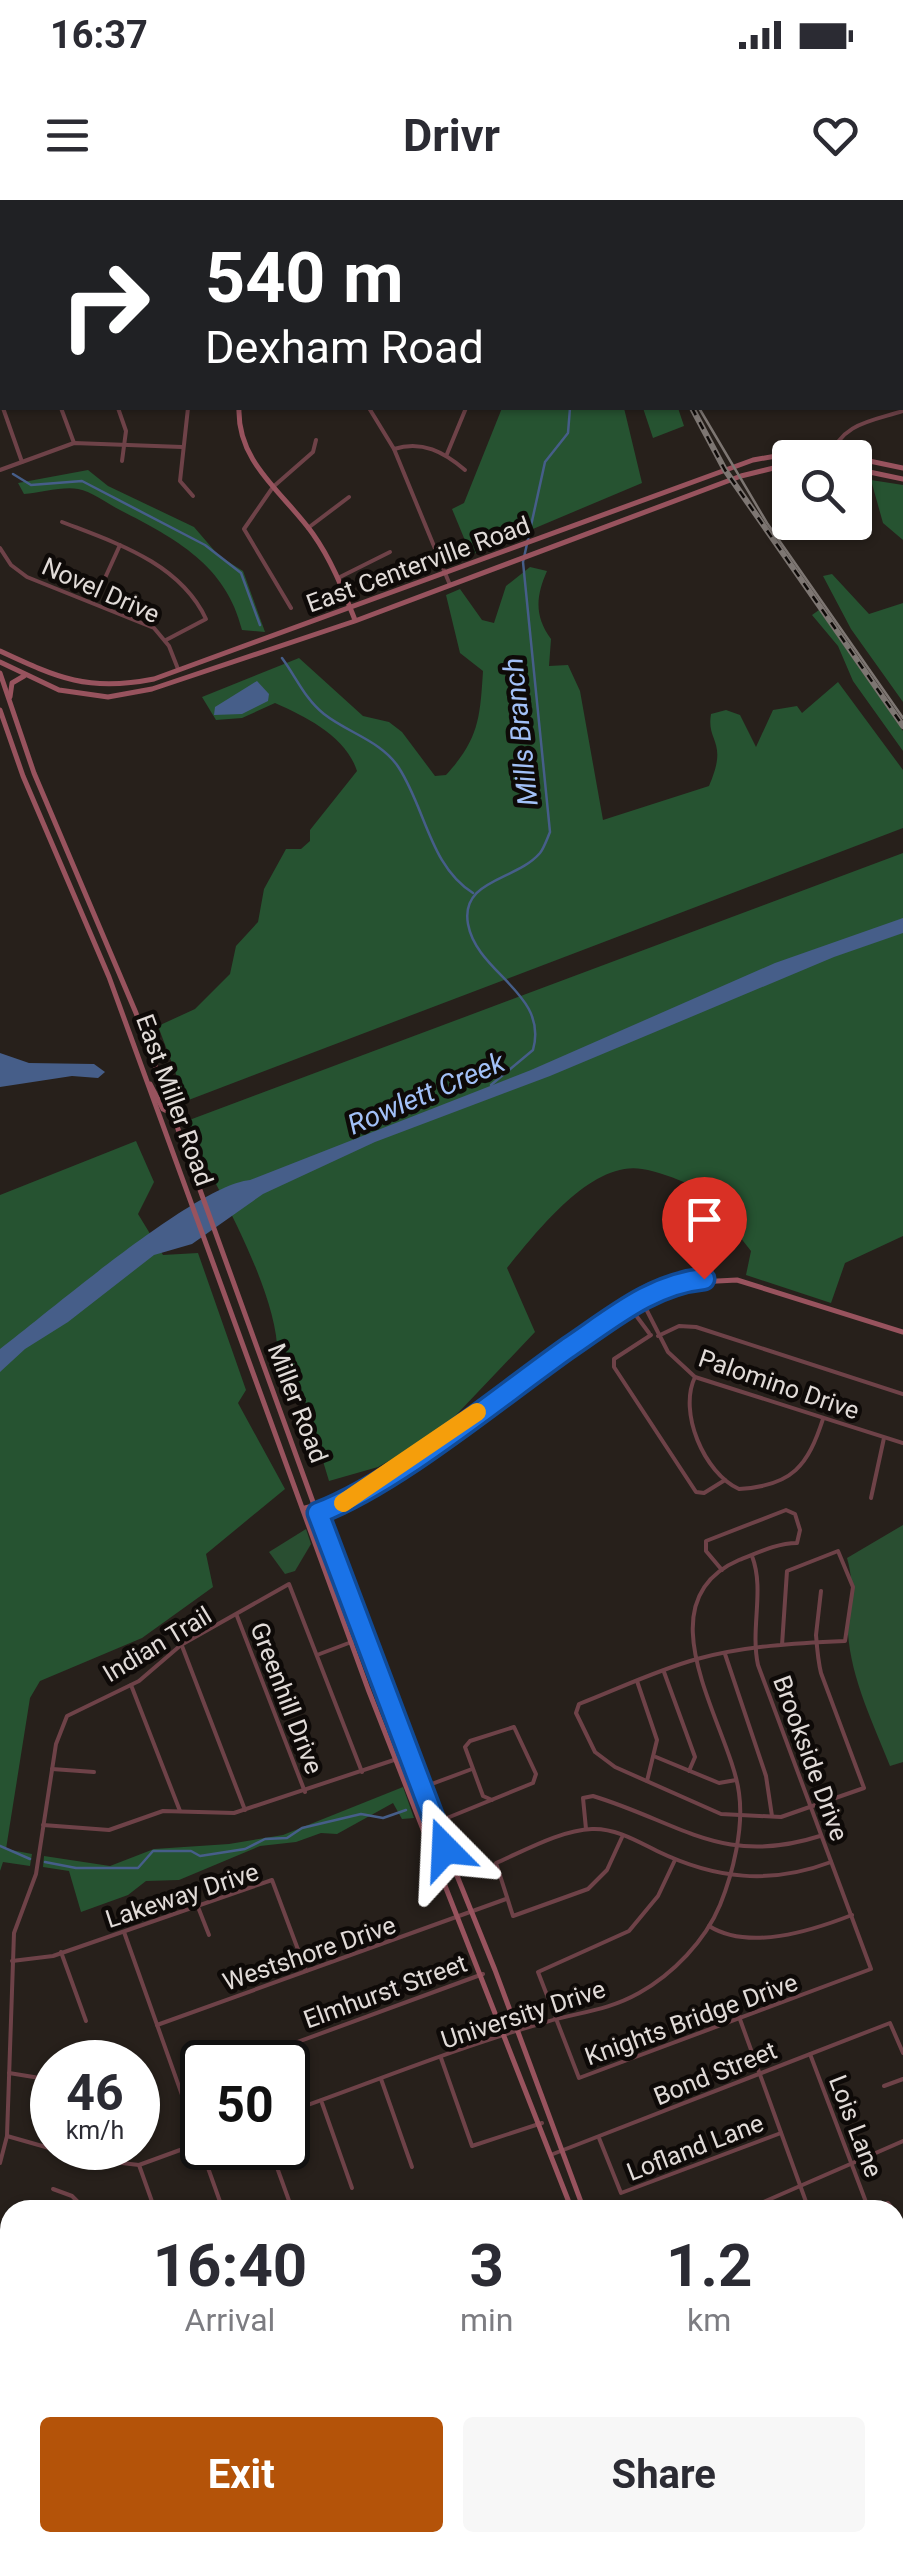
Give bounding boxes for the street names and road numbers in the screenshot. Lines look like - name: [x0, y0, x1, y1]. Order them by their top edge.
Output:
- street label: East Centerville Road: [302, 511, 534, 618]
- street label: Novel Drive: [38, 552, 164, 629]
- street label: East Miller Road: [130, 1010, 219, 1190]
- street label: Miller Road: [262, 1339, 334, 1467]
- street label: Palomino Drive: [695, 1343, 863, 1426]
- street label: Indian Trail: [98, 1601, 217, 1688]
- street label: Greenhill Drive: [244, 1618, 329, 1778]
- street label: Brookside Drive: [767, 1672, 854, 1845]
- street label: Lakeway Drive: [102, 1857, 262, 1934]
- street label: Westshore Drive: [219, 1910, 399, 1997]
- street label: Elmhurst Street: [300, 1949, 471, 2034]
- street label: Knights Bridge Drive: [581, 1967, 802, 2071]
- street label: University Drive: [437, 1974, 609, 2055]
- street label: Bond Street: [650, 2036, 781, 2111]
- street label: Lois Lane: [823, 2071, 888, 2181]
- street label: Lofland Lane: [623, 2108, 767, 2187]

